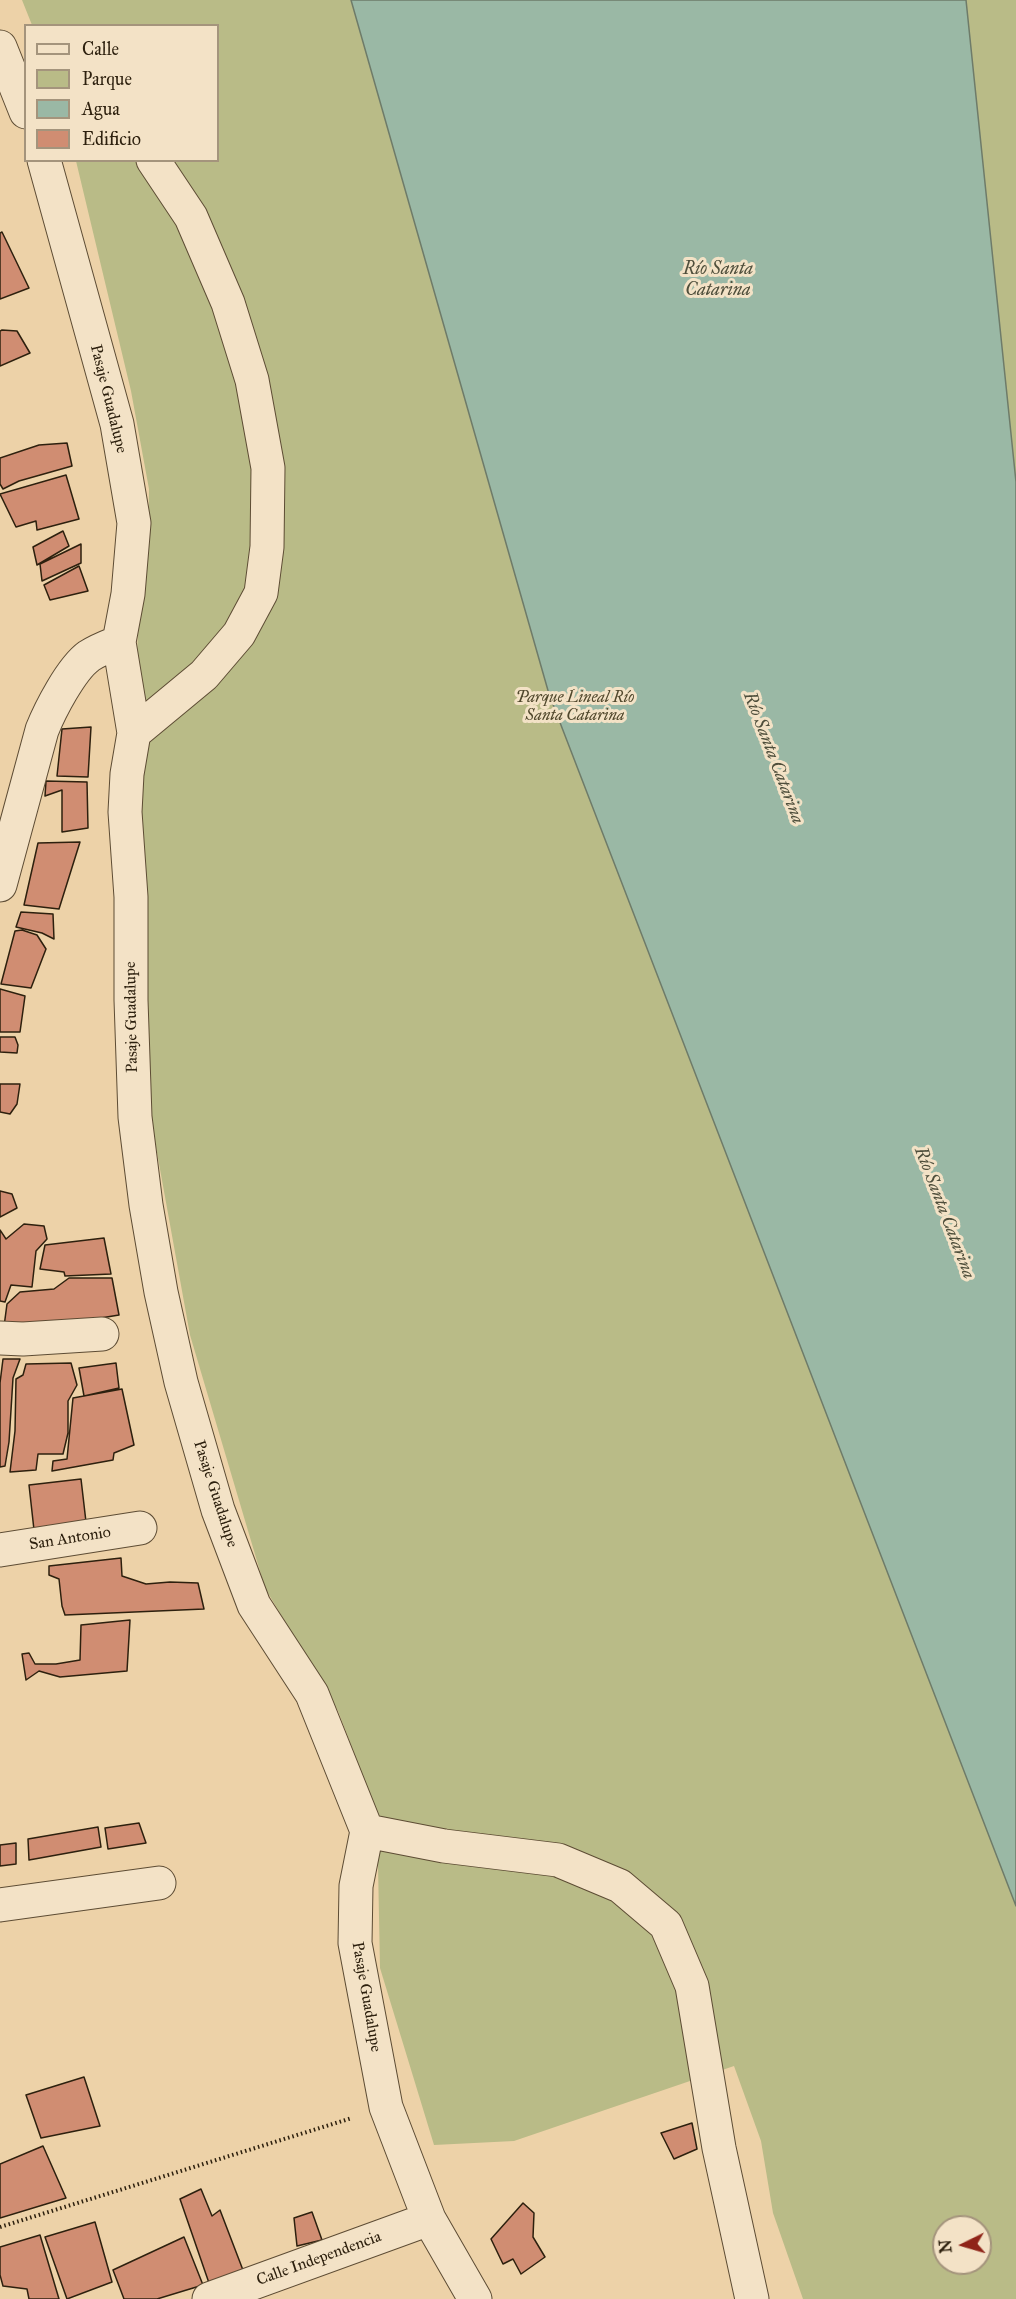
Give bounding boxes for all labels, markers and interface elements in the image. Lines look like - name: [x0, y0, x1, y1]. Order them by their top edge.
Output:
- legend: [24, 24, 219, 162]
- text: Calle: [82, 38, 119, 60]
- text: Parque: [82, 68, 132, 90]
- text: Agua: [82, 98, 120, 120]
- text: Edificio: [82, 128, 141, 150]
- water label: Río Santa Catarina: [683, 259, 753, 302]
- street label: Pasaje Guadalupe: [85, 343, 131, 455]
- park label: Parque Lineal Río Santa Catarina: [516, 688, 634, 726]
- water label: Río Santa Catarina: [738, 689, 808, 827]
- street label: Pasaje Guadalupe: [121, 961, 143, 1073]
- water label: Río Santa Catarina: [909, 1144, 979, 1282]
- street label: Pasaje Guadalupe: [189, 1438, 241, 1550]
- street label: San Antonio: [28, 1523, 112, 1555]
- street label: Pasaje Guadalupe: [347, 1940, 385, 2054]
- north arrow: [932, 2215, 992, 2275]
- street label: Calle Independencia: [254, 2228, 384, 2290]
- text: N: [936, 2239, 956, 2254]

